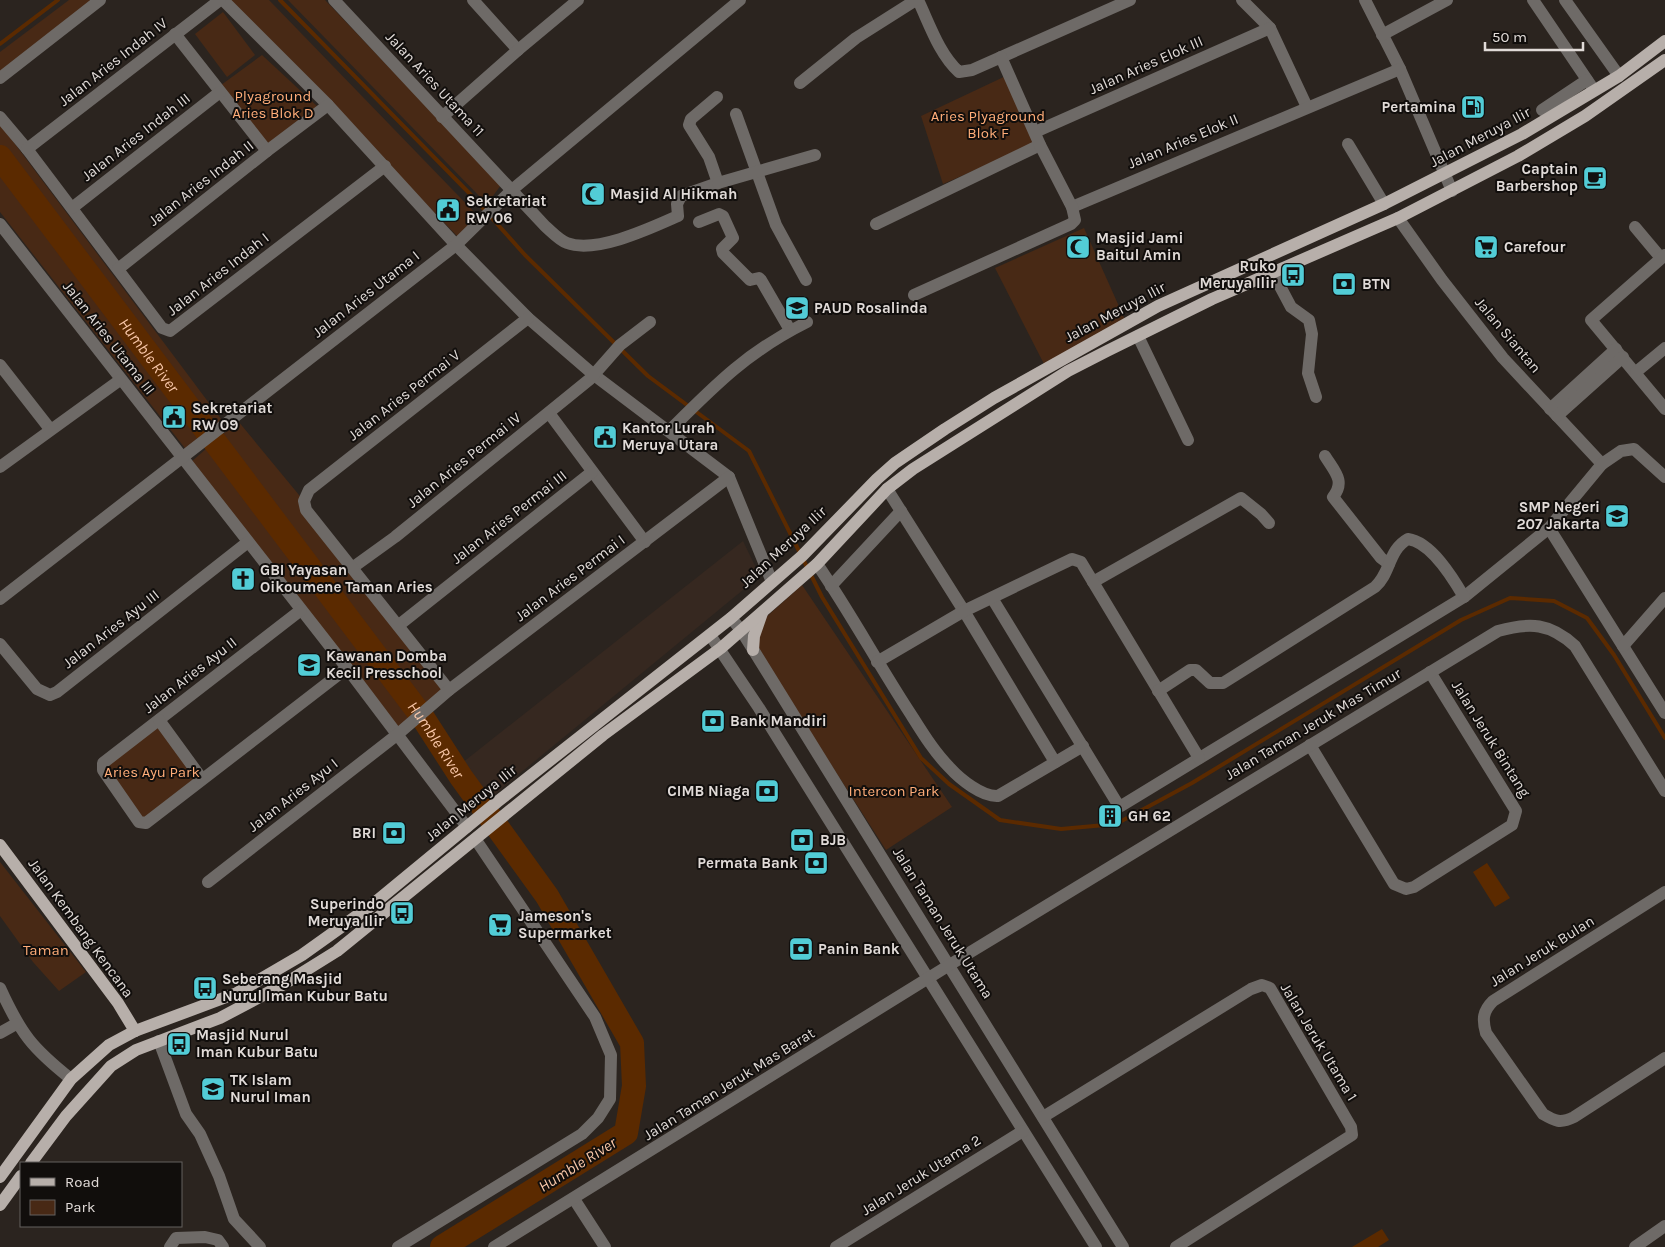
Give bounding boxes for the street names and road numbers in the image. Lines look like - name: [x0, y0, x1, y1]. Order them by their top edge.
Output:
- street label: Jalan Aries Indah IV: [55, 14, 171, 110]
- street label: Jalan Aries Utama 11: [382, 28, 488, 140]
- street label: Jalan Aries Elok III: [1086, 32, 1206, 98]
- street label: Jalan Aries Indah III: [78, 89, 194, 185]
- street label: Jalan Meruya Ilir: [1427, 103, 1534, 171]
- street label: Jalan Aries Elok II: [1125, 110, 1241, 172]
- street label: Jalan Aries Indah II: [145, 136, 257, 230]
- street label: Jalan Aries Indah I: [163, 229, 273, 319]
- street label: Jalan Aries Utama I: [309, 247, 423, 341]
- street label: Jalan Aries Utama III: [59, 278, 159, 398]
- street label: Jalan Meruya Ilir: [1062, 278, 1169, 346]
- street label: Jalan Siantan: [1471, 294, 1545, 376]
- street label: Jalan Aries Permai V: [344, 345, 464, 444]
- street label: Jalan Aries Permai IV: [403, 408, 525, 511]
- street label: Jalan Aries Permai III: [448, 466, 570, 568]
- street label: Jalan Meruya Ilir: [736, 502, 830, 592]
- street label: Jalan Aries Permai I: [511, 531, 629, 625]
- street label: Jalan Aries Ayu III: [59, 586, 163, 672]
- street label: Jalan Aries Ayu II: [140, 633, 240, 717]
- street label: Jalan Taman Jeruk Mas Timur: [1222, 664, 1405, 784]
- street label: Jalan Jeruk Bintang: [1448, 677, 1534, 801]
- street label: Jalan Aries Ayu I: [244, 754, 342, 836]
- street label: Jalan Meruya Ilir: [422, 761, 520, 845]
- street label: Jalan Taman Jeruk Utama: [889, 844, 997, 1002]
- street label: Jalan Kembang Kencana: [24, 855, 138, 1001]
- street label: Jalan Jeruk Bulan: [1487, 912, 1597, 990]
- street label: Jalan Jeruk Utama 1: [1277, 980, 1361, 1104]
- street label: Jalan Taman Jeruk Mas Barat: [640, 1024, 818, 1144]
- street label: Jalan Jeruk Utama 2: [858, 1131, 984, 1219]

